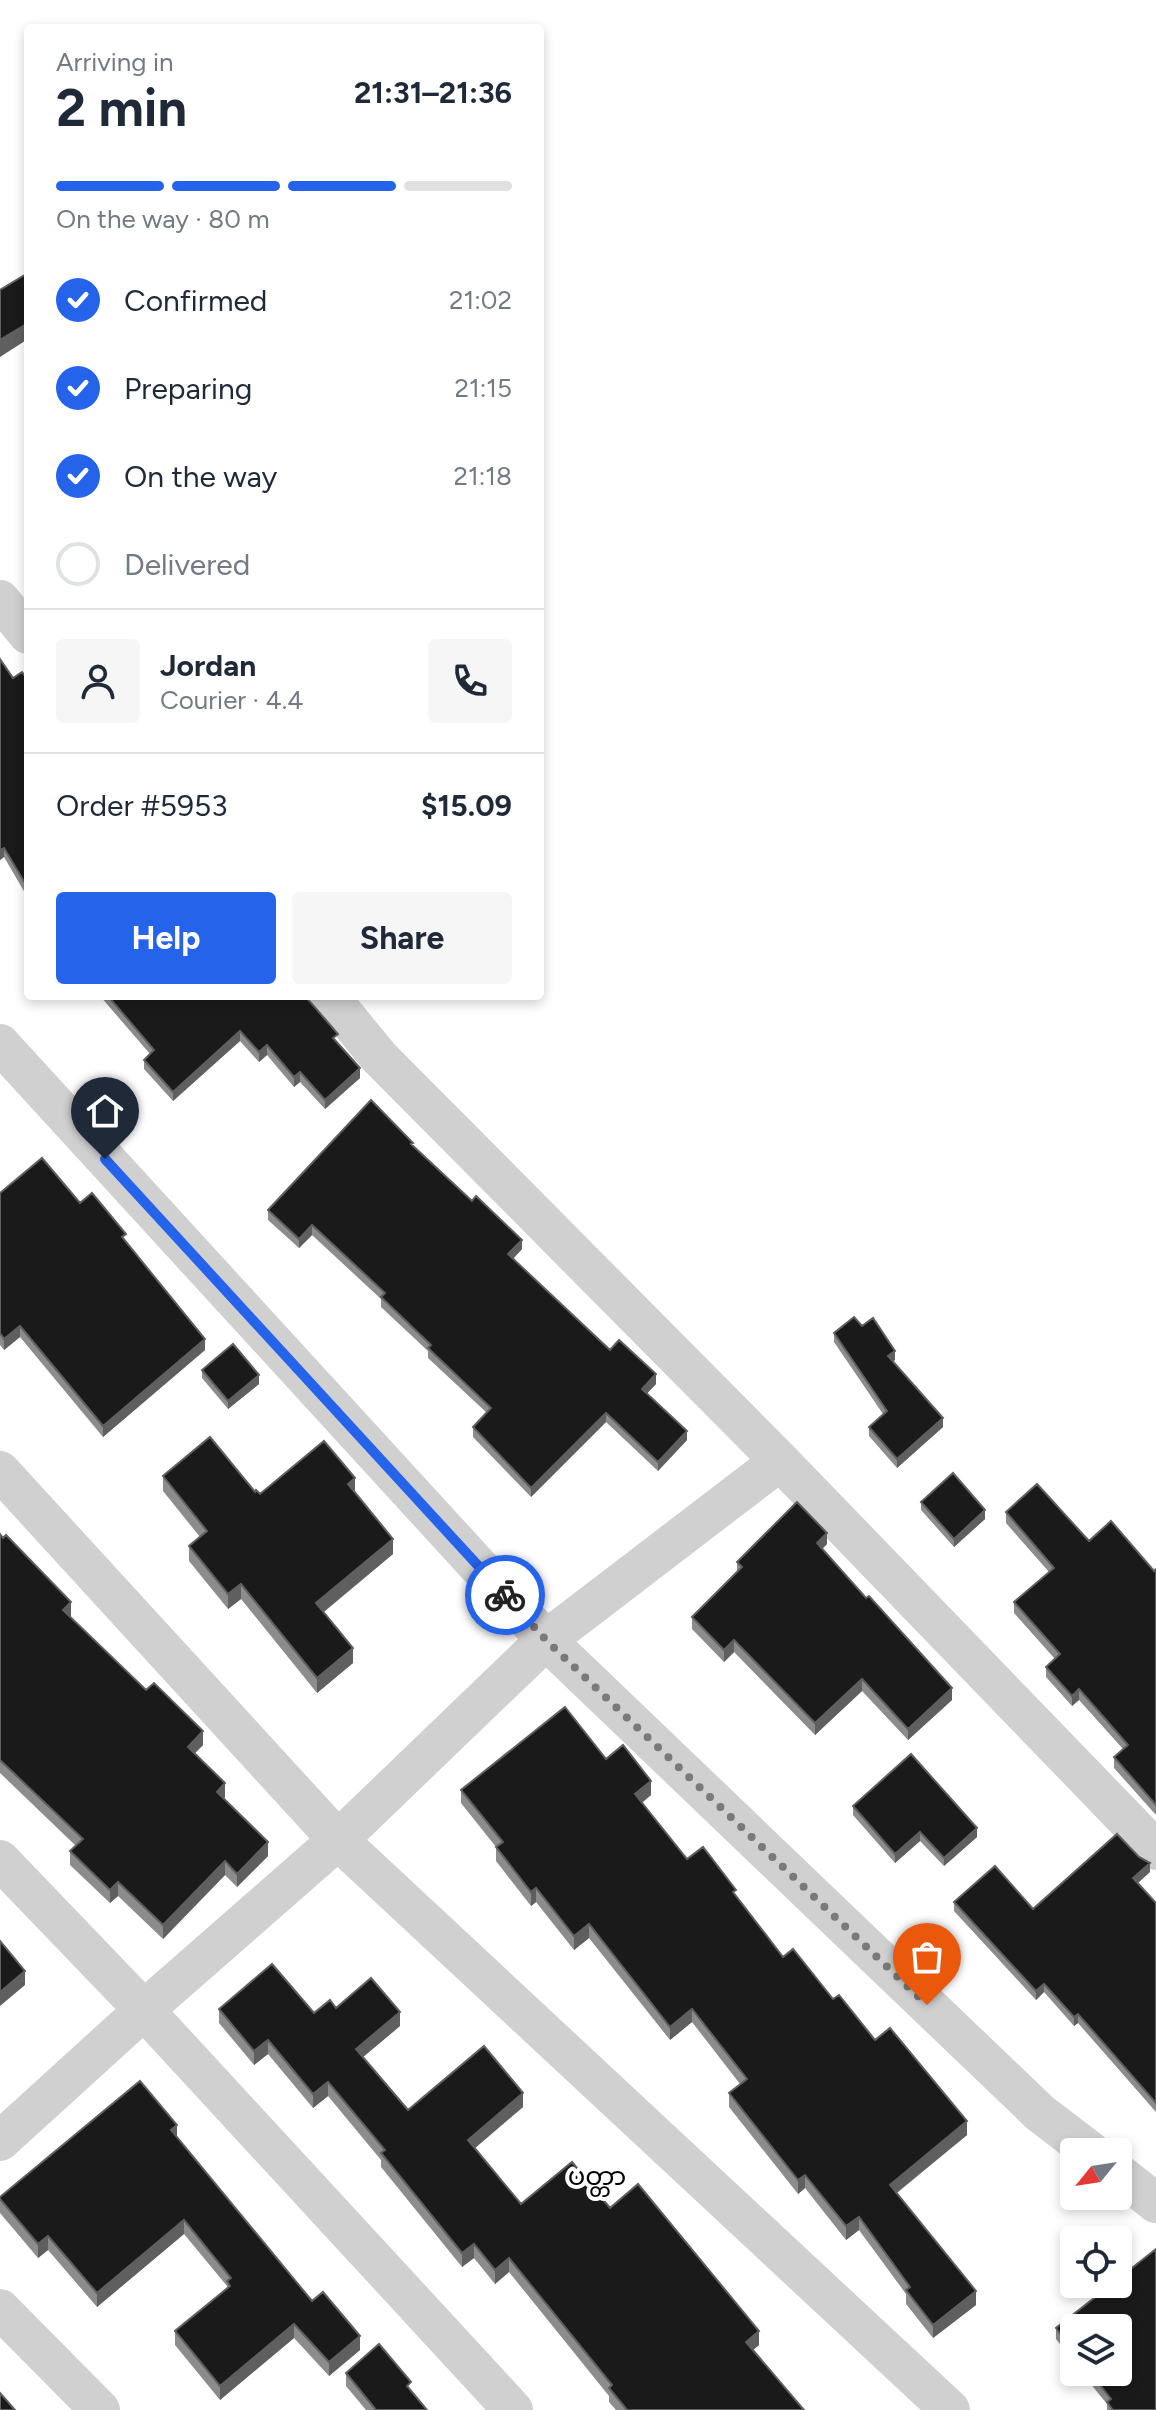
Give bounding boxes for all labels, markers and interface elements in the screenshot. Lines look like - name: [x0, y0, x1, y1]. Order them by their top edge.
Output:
- text: Arriving in: [56, 46, 174, 78]
- text: 21:31–21:36: [354, 74, 512, 111]
- text: 2 min: [56, 77, 187, 139]
- text: On the way · 80 m: [56, 203, 270, 235]
- icon: check: [56, 278, 100, 322]
- text: Confirmed: [124, 282, 267, 319]
- text: 21:02: [449, 284, 512, 316]
- icon: check: [56, 366, 100, 410]
- text: Preparing: [124, 370, 252, 407]
- text: 21:15: [454, 372, 512, 404]
- icon: check: [56, 454, 100, 498]
- text: On the way: [124, 458, 277, 495]
- text: 21:18: [453, 460, 512, 492]
- text: Delivered: [124, 546, 250, 583]
- button: person: [56, 639, 140, 723]
- button: phone: [428, 639, 512, 723]
- text: Jordan: [160, 647, 256, 684]
- text: Courier · 4.4: [160, 684, 303, 716]
- text: Order #5953: [56, 787, 228, 824]
- text: $15.09: [421, 787, 512, 824]
- button: Help: [56, 892, 276, 984]
- button: Share: [292, 892, 512, 984]
- pin: [71, 1077, 139, 1159]
- icon: home: [83, 1089, 127, 1133]
- courier: [465, 1555, 545, 1635]
- icon: bike: [483, 1573, 527, 1617]
- pin: [893, 1923, 961, 2005]
- icon: bag: [905, 1935, 949, 1979]
- north arrow: [1060, 2138, 1132, 2210]
- map controls: [1060, 2138, 1132, 2386]
- district label: ပတ္တာ: [568, 2160, 626, 2197]
- button: locate: [1060, 2226, 1132, 2298]
- button: layers: [1060, 2314, 1132, 2386]

